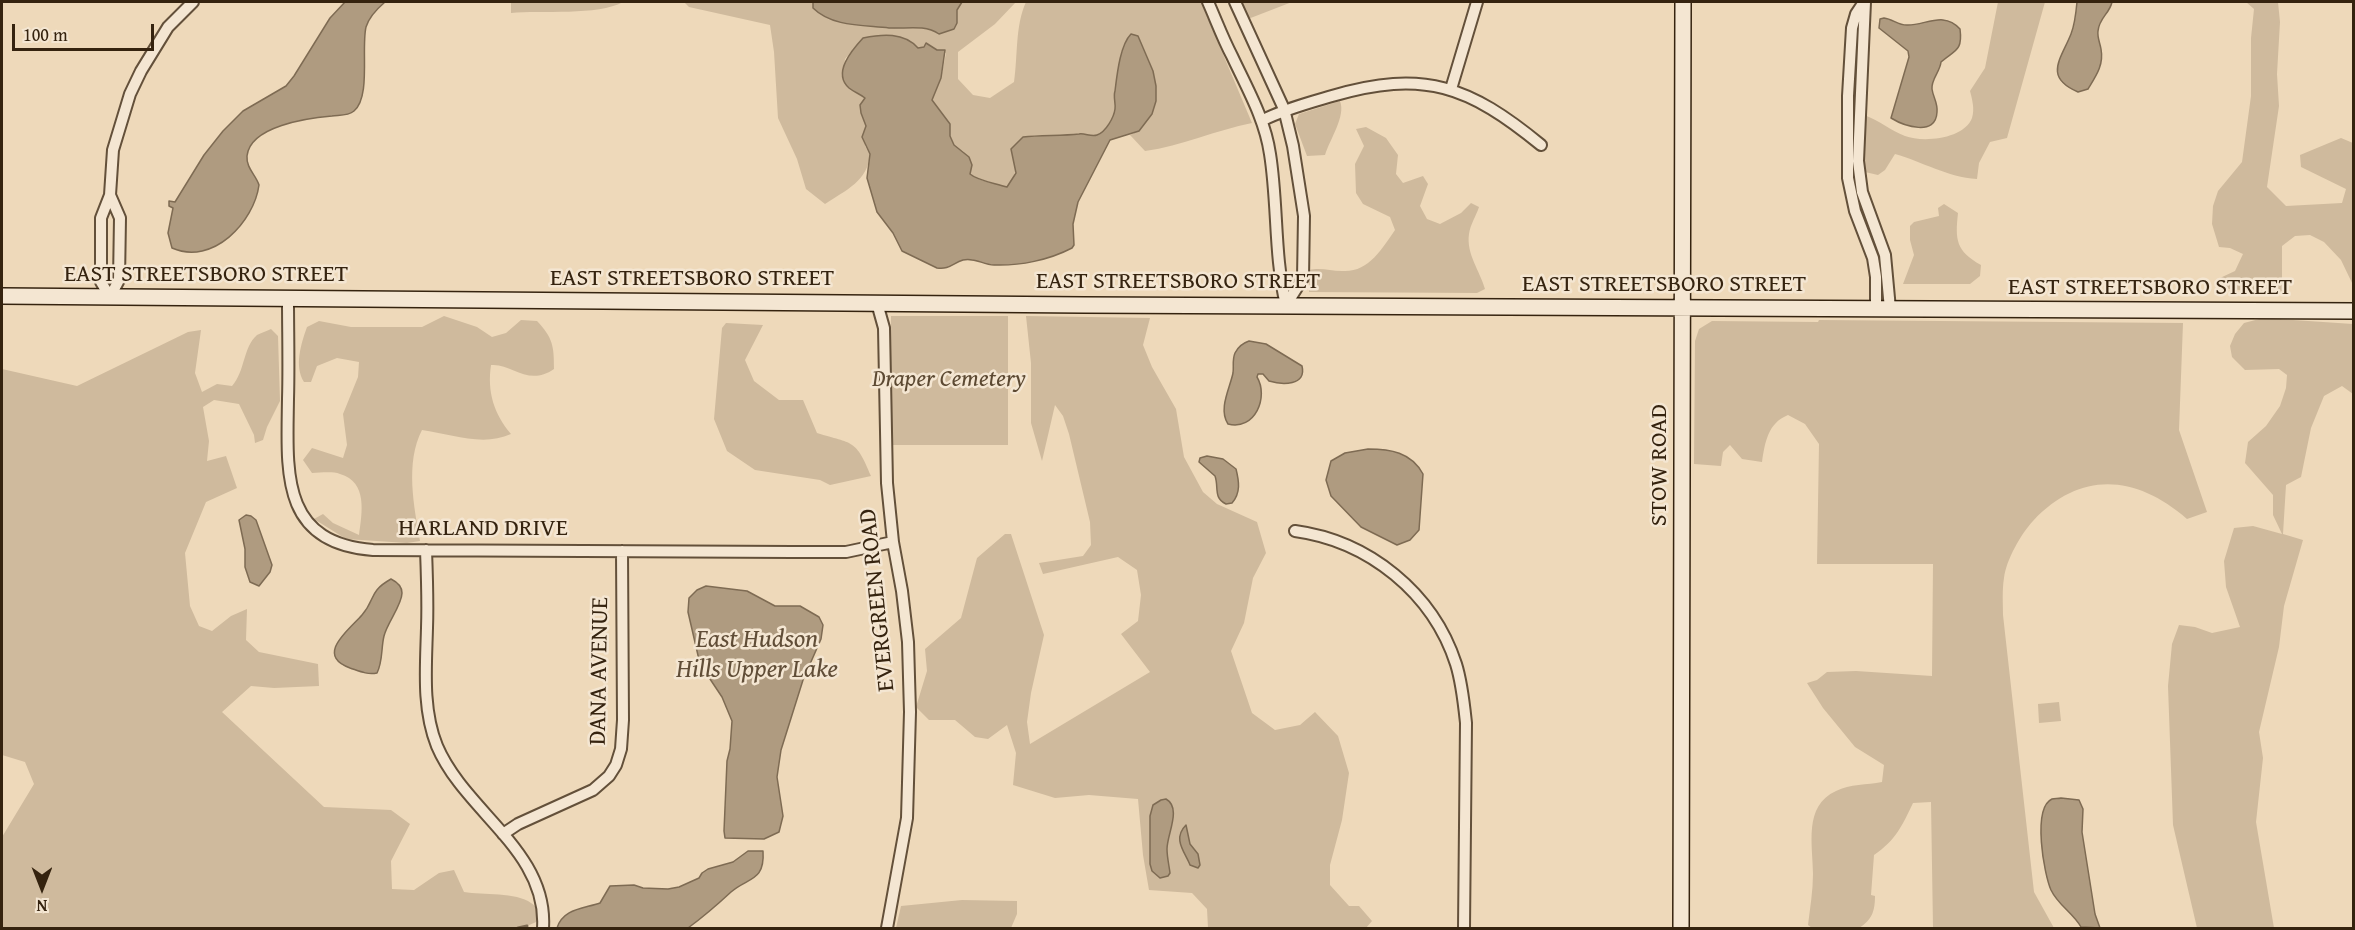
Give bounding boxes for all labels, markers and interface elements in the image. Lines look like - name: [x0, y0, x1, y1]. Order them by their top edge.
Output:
- scale bar: [15, 12, 158, 50]
- text: 100 m: [23, 21, 68, 48]
- street label: EAST STREETSBORO STREET: [64, 261, 348, 289]
- street label: EAST STREETSBORO STREET: [550, 265, 834, 293]
- street label: EAST STREETSBORO STREET: [1036, 268, 1320, 296]
- street label: EAST STREETSBORO STREET: [1522, 271, 1806, 299]
- street label: EAST STREETSBORO STREET: [2008, 274, 2292, 302]
- park label: Draper Cemetery: [872, 366, 1026, 394]
- street label: STOW ROAD: [1646, 404, 1674, 526]
- street label: EVERGREEN ROAD: [854, 507, 902, 693]
- street label: HARLAND DRIVE: [398, 515, 568, 543]
- street label: DANA AVENUE: [584, 597, 616, 745]
- water label: East Hudson Hills Upper Lake: [676, 624, 838, 686]
- north arrow: [12, 858, 72, 918]
- text: N: [37, 894, 47, 918]

